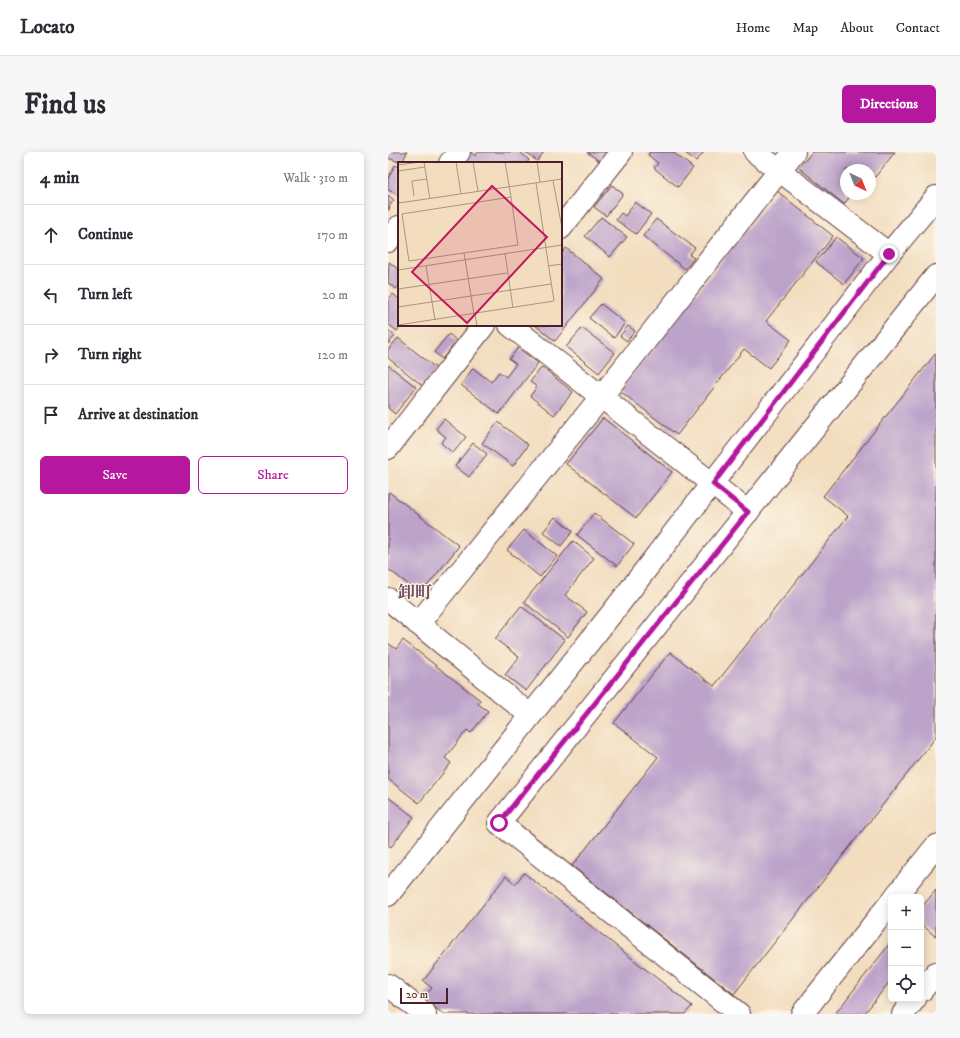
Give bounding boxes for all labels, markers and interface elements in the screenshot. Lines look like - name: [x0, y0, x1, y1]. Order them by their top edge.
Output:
- text: Locato: [20, 16, 75, 39]
- text: Home: [736, 19, 770, 37]
- text: Map: [792, 19, 818, 37]
- text: About: [840, 19, 874, 37]
- text: Contact: [896, 19, 940, 37]
- button: Directions: [842, 85, 936, 123]
- text: Find us: [24, 87, 106, 122]
- inset map: [398, 162, 562, 326]
- north arrow: [840, 164, 876, 200]
- text: 4 min: [40, 167, 79, 189]
- text: Walk · 310 m: [283, 170, 348, 186]
- icon: ahead: [40, 224, 62, 246]
- text: Continue: [78, 225, 133, 244]
- text: 170 m: [317, 227, 348, 243]
- route end: [880, 245, 898, 263]
- icon: left: [40, 284, 62, 306]
- text: Turn left: [78, 285, 132, 304]
- text: 20 m: [322, 287, 348, 303]
- icon: right: [40, 344, 62, 366]
- text: Turn right: [78, 345, 141, 364]
- text: 120 m: [317, 347, 348, 363]
- icon: arrive: [40, 404, 62, 426]
- text: Arrive at destination: [78, 405, 198, 424]
- button: Save: [40, 456, 190, 494]
- button: Share: [198, 456, 348, 494]
- district label: 卸町: [398, 582, 432, 604]
- route start: [490, 814, 508, 832]
- map controls: [888, 894, 924, 1002]
- button: +: [888, 894, 924, 930]
- button: −: [888, 930, 924, 966]
- button: locate: [888, 966, 924, 1002]
- scale bar: [400, 986, 448, 1005]
- text: 20 m: [406, 988, 428, 1002]

